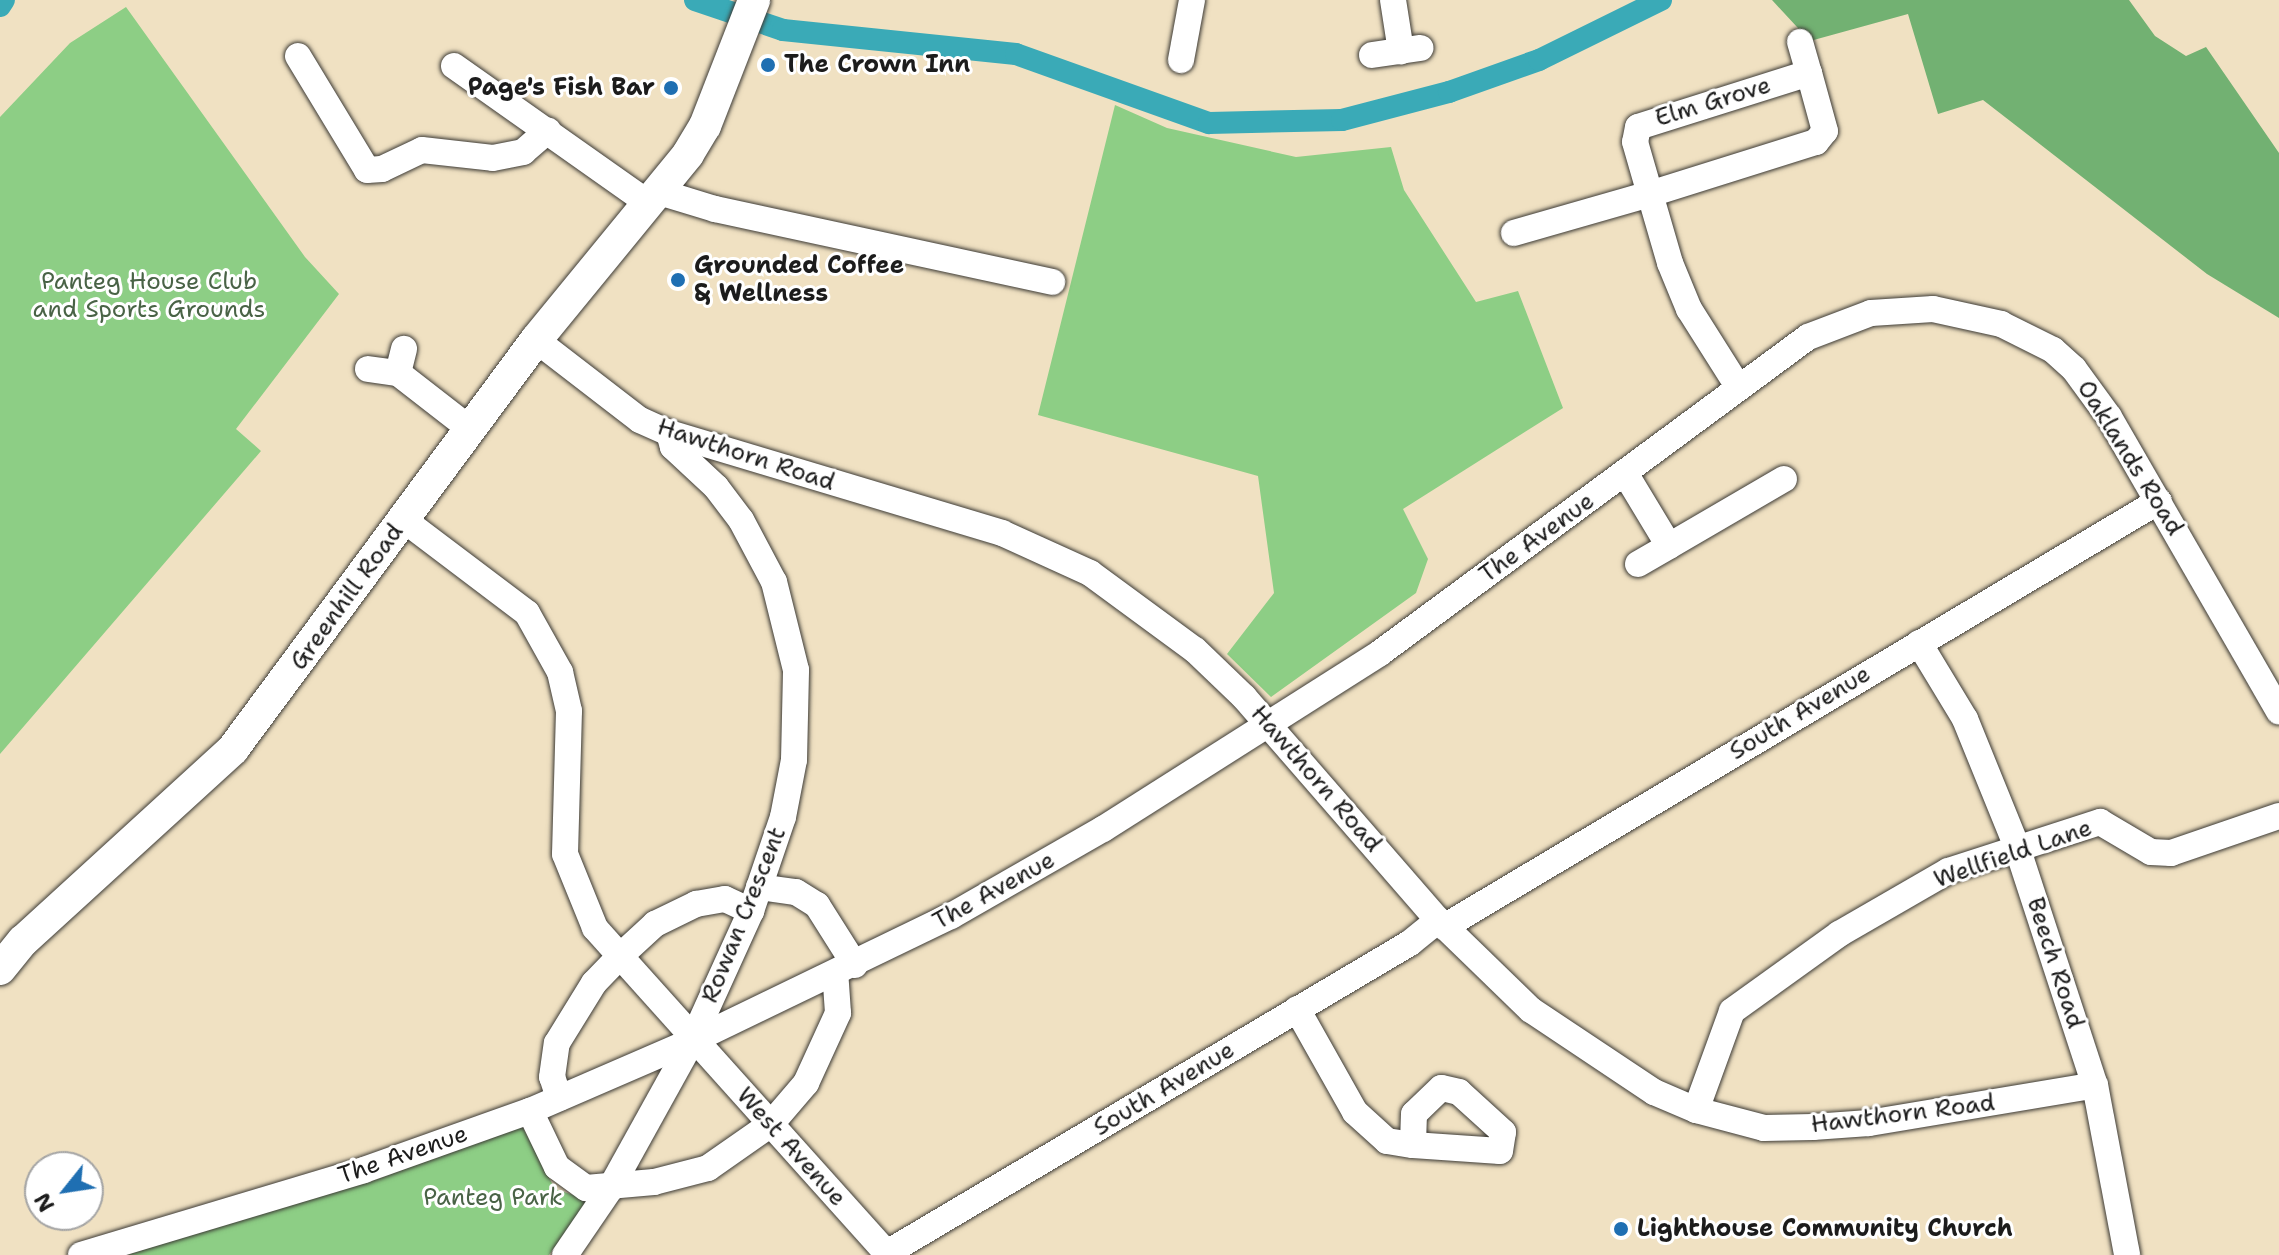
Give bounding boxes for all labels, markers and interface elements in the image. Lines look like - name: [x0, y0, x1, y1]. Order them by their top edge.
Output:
- place label: The Crown Inn: [784, 51, 970, 79]
- marker: The Crown Inn: [759, 56, 777, 74]
- street label: Elm Grove: [1652, 71, 1774, 133]
- place label: Page's Fish Bar: [468, 74, 655, 102]
- marker: Page's Fish Bar: [662, 79, 680, 97]
- place label: Grounded Coffee & Wellness: [694, 252, 904, 308]
- park label: Panteg House Club and Sports Grounds: [33, 268, 265, 324]
- marker: Grounded Coffee & Wellness: [669, 271, 687, 289]
- street label: Oaklands Road: [2071, 375, 2189, 541]
- street label: Hawthorn Road: [654, 413, 838, 497]
- street label: The Avenue: [1474, 487, 1600, 589]
- street label: Greenhill Road: [284, 518, 410, 676]
- street label: South Avenue: [1724, 660, 1876, 766]
- street label: Hawthorn Road: [1244, 700, 1388, 858]
- street label: Wellfield Lane: [1930, 814, 2096, 894]
- street label: Rowan Crescent: [696, 823, 792, 1007]
- street label: The Avenue: [928, 846, 1060, 936]
- street label: Beech Road: [2020, 894, 2090, 1032]
- street label: South Avenue: [1088, 1036, 1240, 1142]
- street label: West Avenue: [730, 1082, 852, 1212]
- street label: Hawthorn Road: [1809, 1088, 1997, 1140]
- street label: The Avenue: [335, 1119, 471, 1191]
- north arrow: [24, 1151, 104, 1231]
- park label: Panteg Park: [423, 1184, 563, 1212]
- text: N: [28, 1187, 61, 1217]
- place label: Lighthouse Community Church: [1637, 1215, 2013, 1243]
- marker: Lighthouse Community Church: [1612, 1220, 1630, 1238]

